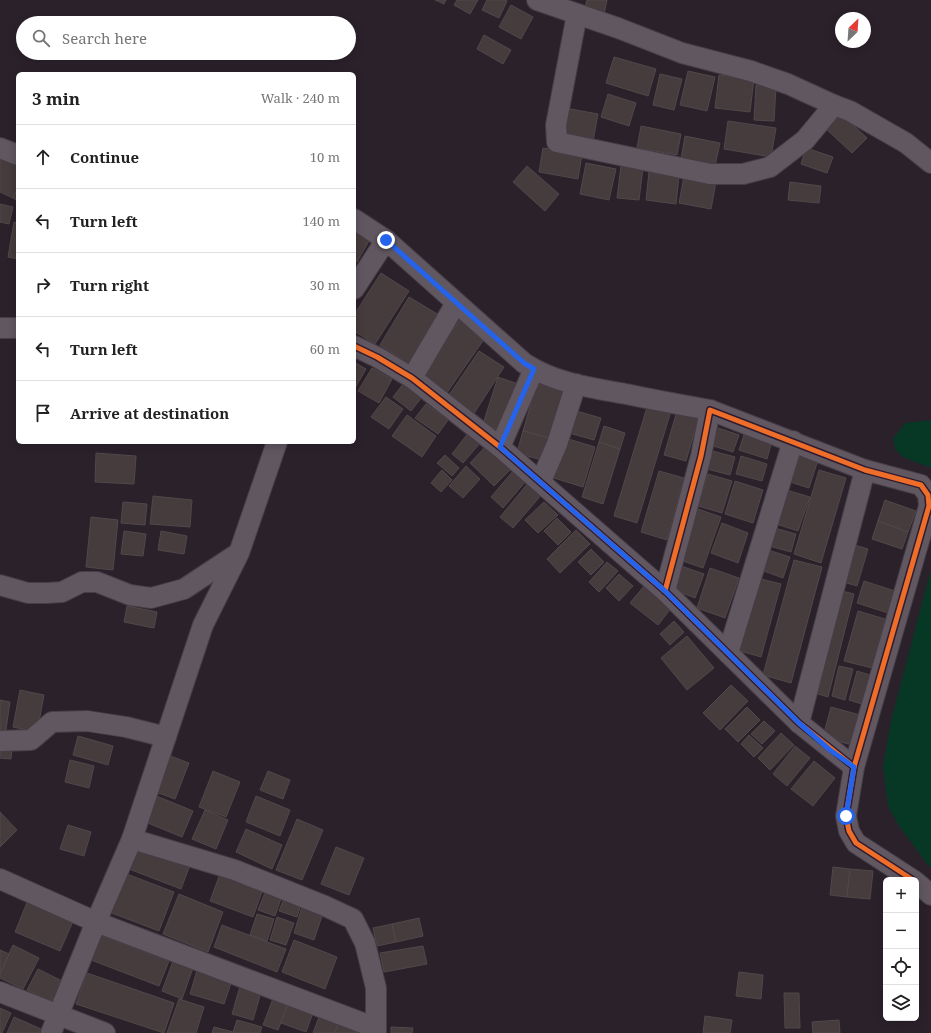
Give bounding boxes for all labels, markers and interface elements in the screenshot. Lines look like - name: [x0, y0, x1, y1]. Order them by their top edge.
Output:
- north arrow: [835, 12, 871, 48]
- search box: [16, 16, 356, 60]
- icon: search: [30, 27, 52, 49]
- text: Search here: [62, 28, 147, 48]
- text: 3 min: [32, 87, 80, 110]
- text: Walk · 240 m: [261, 89, 340, 107]
- icon: ahead: [32, 146, 54, 168]
- text: Continue: [70, 147, 139, 167]
- text: 10 m: [310, 148, 340, 166]
- icon: left: [32, 210, 54, 232]
- text: Turn left: [70, 211, 138, 231]
- text: 140 m: [303, 212, 340, 230]
- route end: [377, 231, 395, 249]
- icon: right: [32, 274, 54, 296]
- text: Turn right: [70, 275, 149, 295]
- text: 30 m: [310, 276, 340, 294]
- icon: left: [32, 338, 54, 360]
- text: Turn left: [70, 339, 138, 359]
- text: 60 m: [310, 340, 340, 358]
- icon: arrive: [32, 402, 54, 424]
- text: Arrive at destination: [70, 403, 229, 423]
- route start: [837, 807, 855, 825]
- map controls: [883, 877, 919, 1021]
- button: +: [883, 877, 919, 913]
- button: −: [883, 913, 919, 949]
- button: locate: [883, 949, 919, 985]
- button: layers: [883, 985, 919, 1021]

